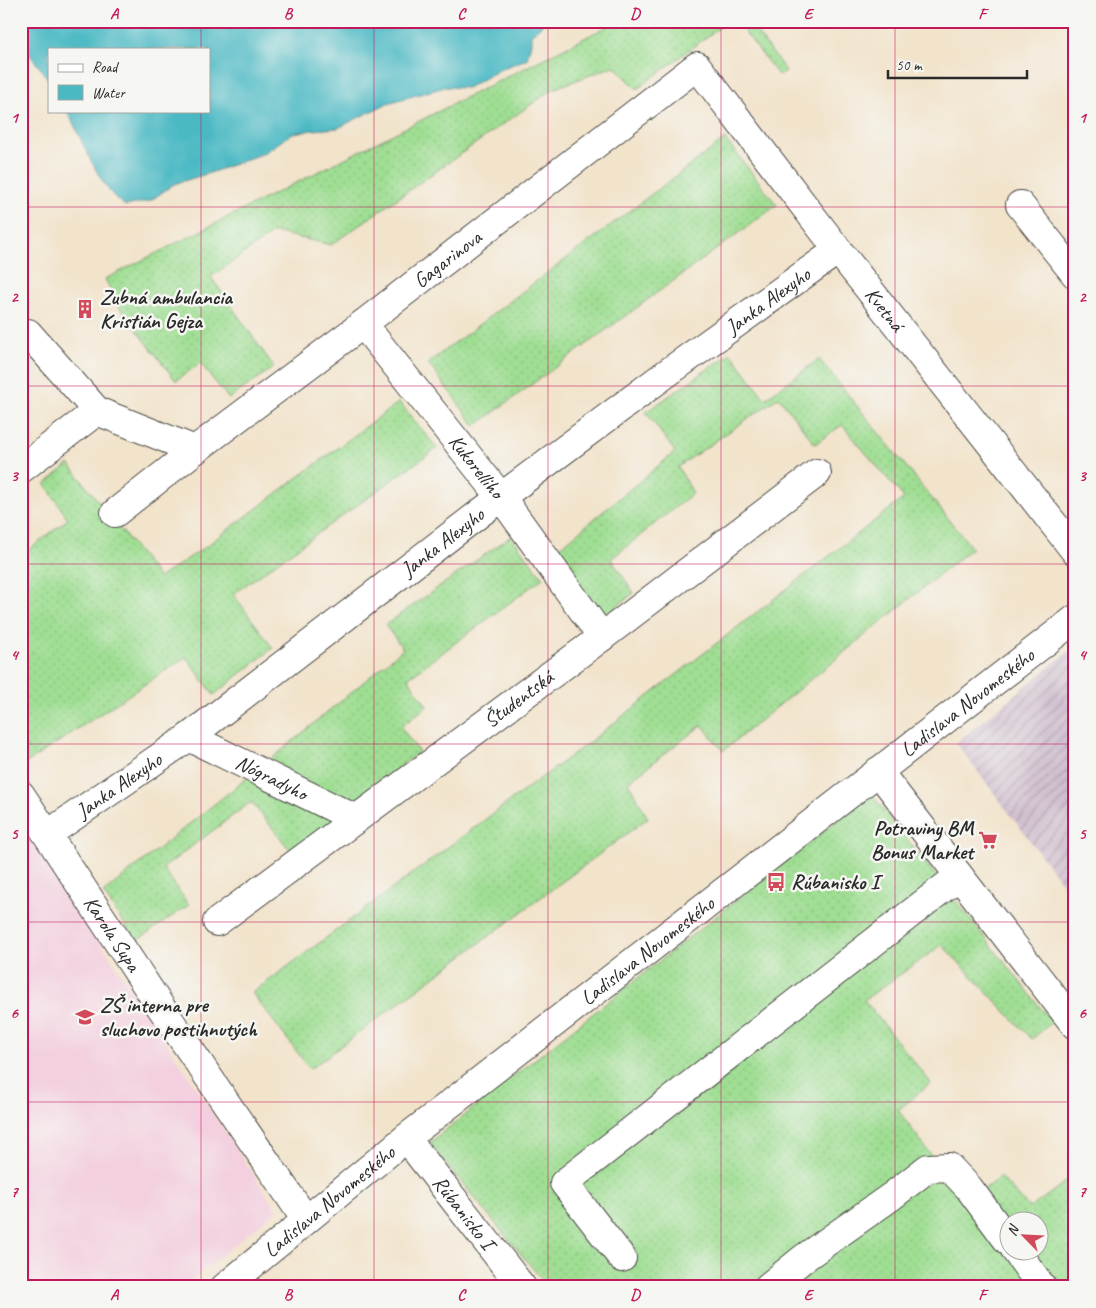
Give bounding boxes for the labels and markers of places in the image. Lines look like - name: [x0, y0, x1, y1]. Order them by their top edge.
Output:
- place label: Zubná ambulancia Kristián Gejza: [100, 284, 233, 334]
- building icon: Zubná ambulancia Kristián Gejza: [74, 298, 96, 320]
- place label: Potraviny BM Bonus Market: [871, 815, 976, 865]
- supermarket icon: Potraviny BM Bonus Market: [977, 829, 999, 851]
- place label: Rúbanisko I: [791, 869, 883, 895]
- bus stop icon: Rúbanisko I: [765, 871, 787, 893]
- place label: ZŠ interna pre sluchovo postihnutých: [100, 992, 258, 1042]
- school or university icon: ZŠ interna pre sluchovo postihnutých: [74, 1006, 96, 1028]

